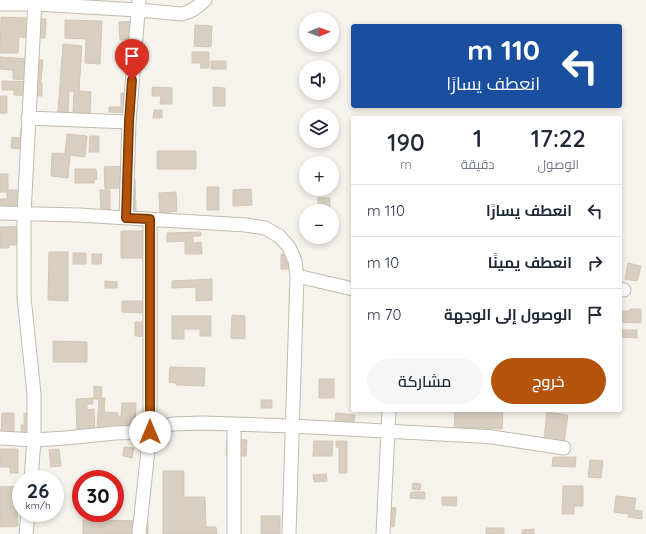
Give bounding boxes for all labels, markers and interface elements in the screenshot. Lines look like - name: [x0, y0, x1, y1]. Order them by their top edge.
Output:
- north arrow: [299, 12, 339, 52]
- map controls: [299, 12, 339, 244]
- text: 110 m: [467, 32, 540, 67]
- pin: [115, 39, 149, 80]
- icon: left: [554, 40, 606, 92]
- icon: arrive: [121, 45, 143, 67]
- button: sound: [299, 60, 339, 100]
- text: انعطف يسارًا: [446, 72, 540, 95]
- button: layers: [299, 108, 339, 148]
- text: 1: [473, 123, 482, 153]
- text: 17:22: [531, 123, 586, 153]
- text: 190: [387, 127, 425, 157]
- button: +: [299, 156, 339, 196]
- text: m: [400, 156, 412, 172]
- text: دقيقة: [461, 156, 495, 172]
- text: الوصول: [538, 156, 579, 172]
- icon: left: [584, 200, 606, 222]
- text: 110 m: [367, 201, 405, 220]
- text: انعطف يسارًا: [486, 201, 572, 220]
- button: −: [299, 204, 339, 244]
- icon: right: [584, 252, 606, 274]
- text: 10 m: [367, 253, 399, 272]
- text: انعطف يمينًا: [488, 253, 572, 272]
- icon: arrive: [584, 304, 606, 326]
- text: 70 m: [367, 305, 401, 324]
- text: الوصول إلى الوجهة: [444, 305, 572, 324]
- button: مشاركة: [367, 358, 483, 404]
- button: خروج: [491, 358, 606, 404]
- position arrow: [129, 411, 171, 453]
- speed limit sign: 30: [72, 470, 124, 522]
- text: 26: [27, 478, 49, 503]
- text: km/h: [25, 499, 51, 512]

